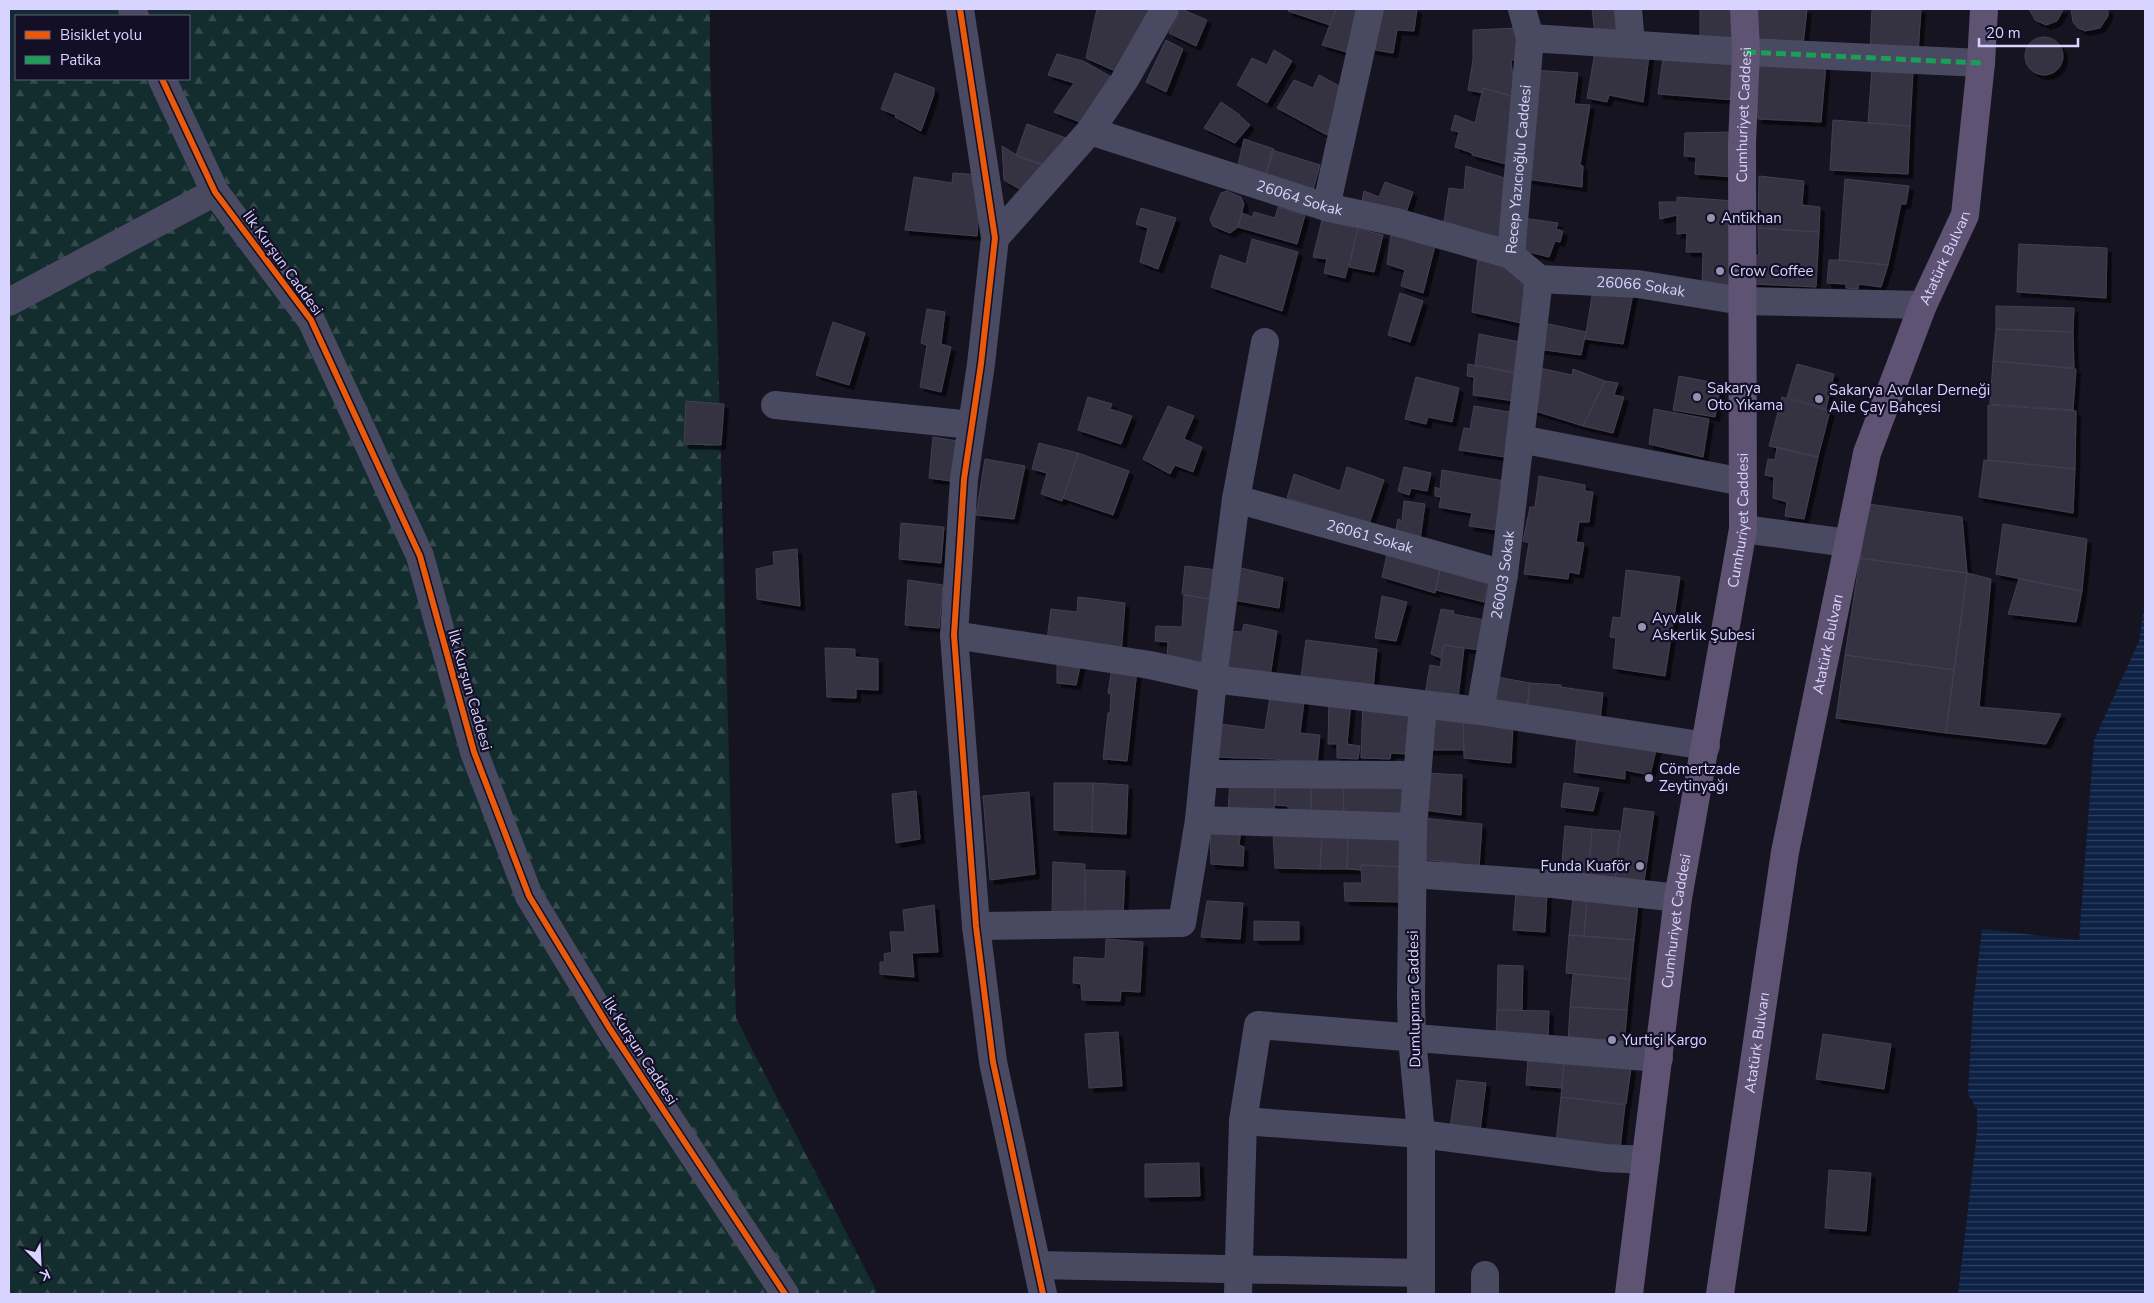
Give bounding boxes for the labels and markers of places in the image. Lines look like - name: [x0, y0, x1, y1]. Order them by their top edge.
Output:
- place label: Antikhan: [1721, 208, 1782, 228]
- marker: Antikhan: [1705, 212, 1717, 224]
- place label: Crow Coffee: [1730, 261, 1813, 281]
- marker: Crow Coffee: [1714, 265, 1726, 277]
- place label: Sakarya Oto Yıkama: [1707, 378, 1783, 415]
- place label: Sakarya Avcılar Derneği Aile Çay Bahçesi: [1829, 380, 1990, 417]
- marker: Sakarya Oto Yıkama: [1691, 391, 1703, 403]
- marker: Sakarya Avcılar Derneği Aile Çay Bahçesi: [1813, 393, 1825, 405]
- place label: Ayvalık Askerlik Şubesi: [1652, 608, 1755, 645]
- marker: Ayvalık Askerlik Şubesi: [1636, 621, 1648, 633]
- place label: Cömertzade Zeytinyağı: [1659, 759, 1740, 796]
- marker: Cömertzade Zeytinyağı: [1643, 772, 1655, 784]
- place label: Funda Kuaför: [1540, 856, 1631, 876]
- marker: Funda Kuaför: [1634, 860, 1646, 872]
- place label: Yurtiçi Kargo: [1621, 1030, 1707, 1050]
- marker: Yurtiçi Kargo: [1606, 1034, 1618, 1046]

